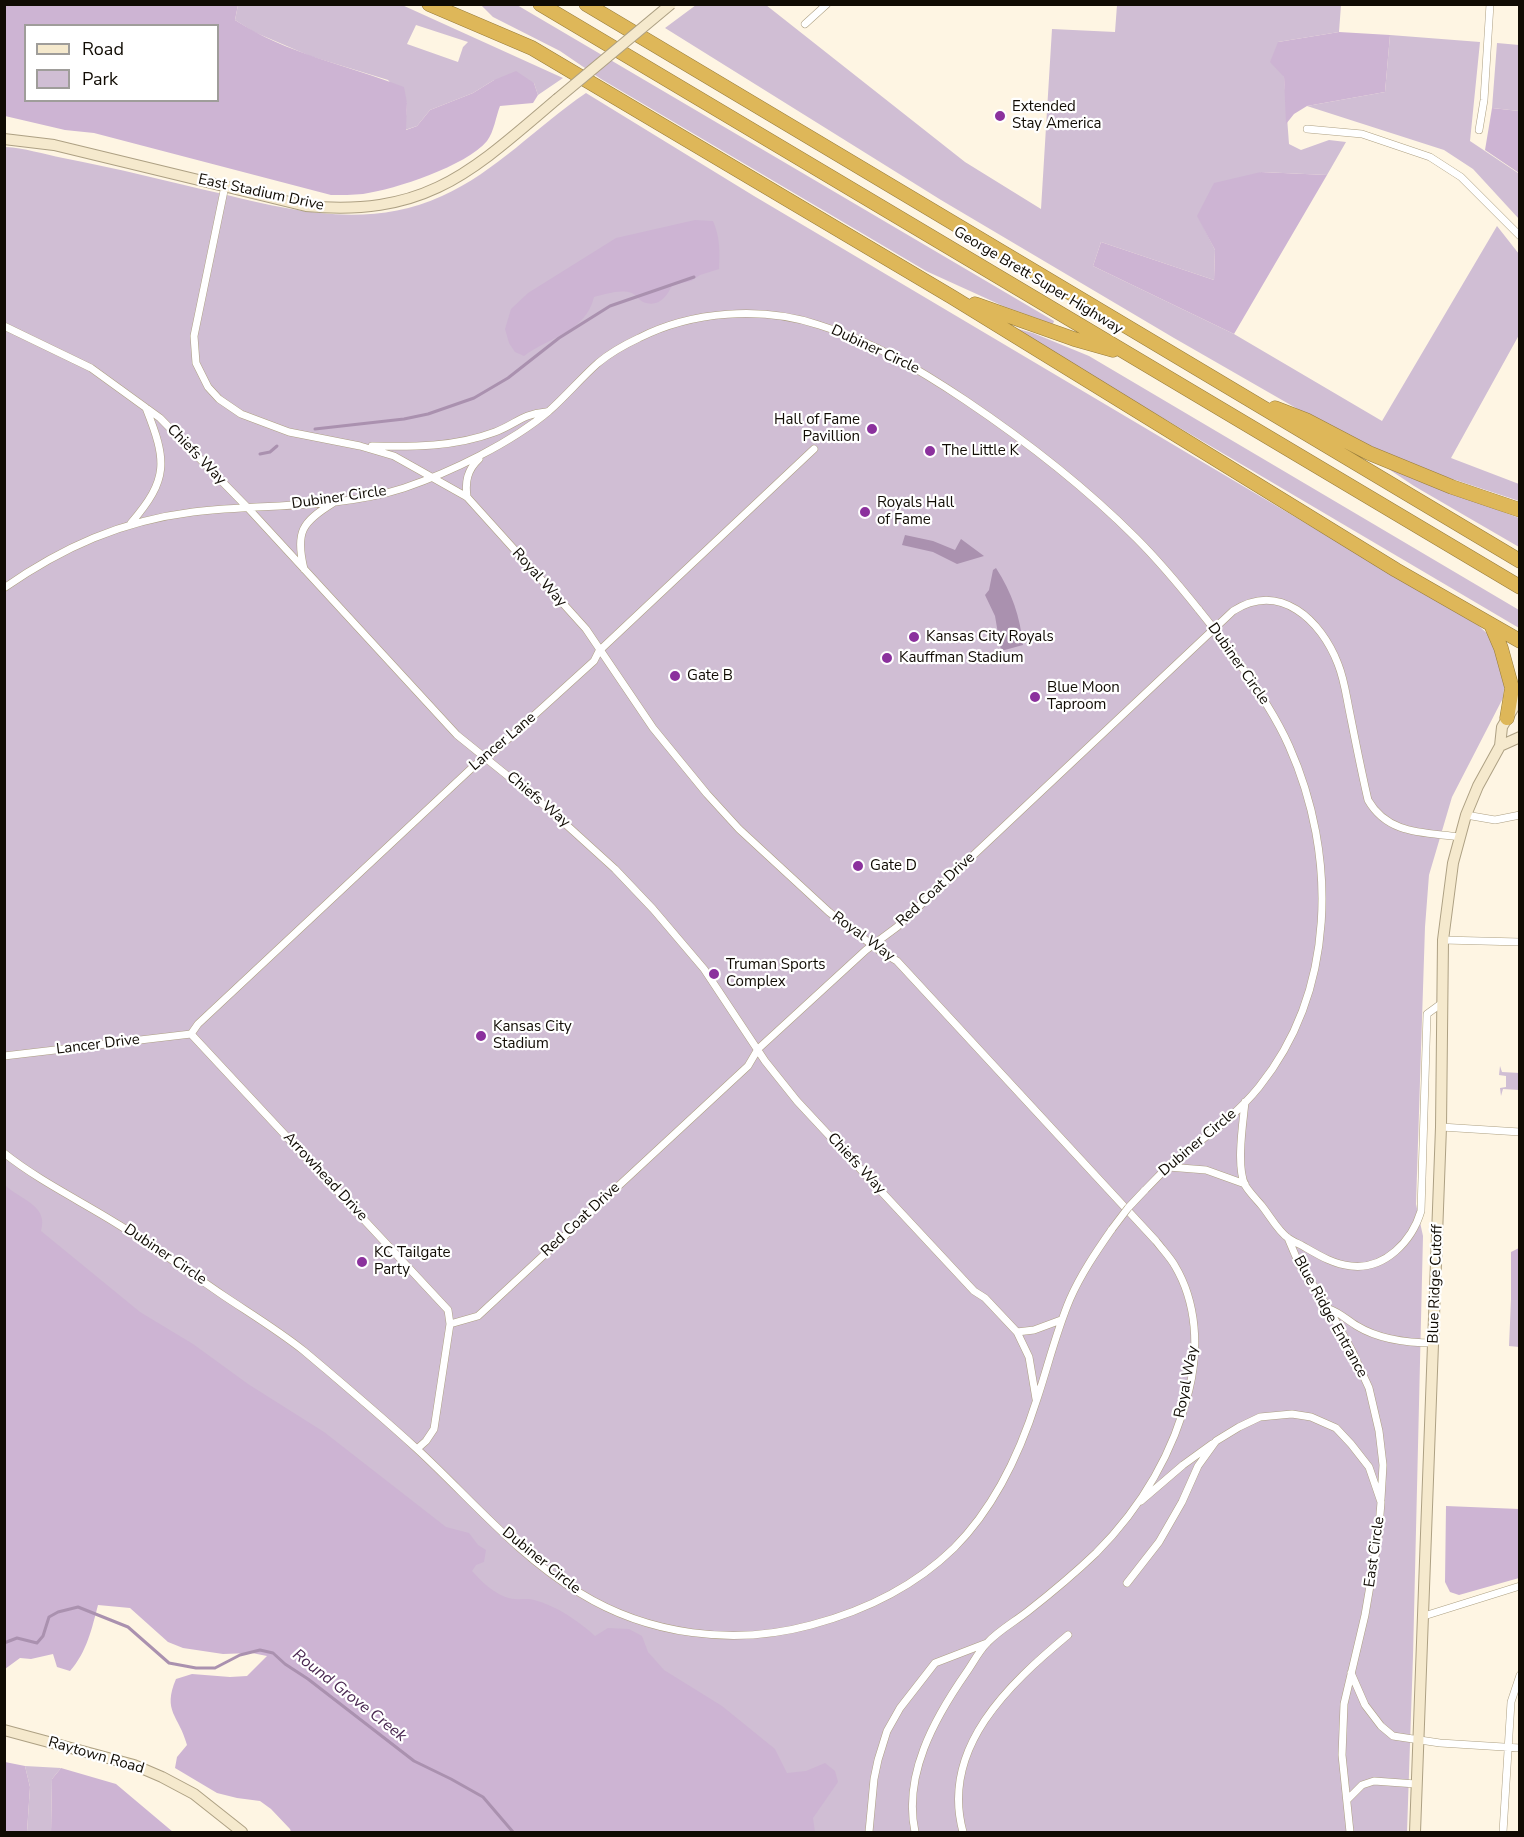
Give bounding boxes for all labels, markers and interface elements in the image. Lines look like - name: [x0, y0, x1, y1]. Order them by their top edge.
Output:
- legend: [24, 24, 219, 102]
- text: Road: [82, 37, 124, 61]
- text: Park: [82, 67, 118, 91]
- place label: Extended Stay America: [1012, 98, 1101, 133]
- marker: Extended Stay America: [993, 109, 1007, 123]
- street label: East Stadium Drive: [196, 171, 326, 215]
- street label: George Brett Super Highway: [950, 223, 1126, 339]
- street label: Dubiner Circle: [828, 322, 922, 378]
- place label: Hall of Fame Pavillion: [774, 411, 860, 446]
- street label: Chiefs Way: [163, 421, 229, 489]
- marker: Hall of Fame Pavillion: [865, 422, 879, 436]
- place label: The Little K: [942, 442, 1019, 460]
- marker: The Little K: [923, 444, 937, 458]
- street label: Dubiner Circle: [290, 482, 388, 514]
- place label: Royals Hall of Fame: [877, 494, 954, 529]
- marker: Royals Hall of Fame: [858, 505, 872, 519]
- street label: Royal Way: [508, 545, 570, 611]
- street label: Dubiner Circle: [1203, 620, 1273, 708]
- place label: Kansas City Royals: [926, 628, 1054, 646]
- marker: Kansas City Royals: [907, 630, 921, 644]
- place label: Kauffman Stadium: [899, 649, 1024, 667]
- marker: Kauffman Stadium: [880, 651, 894, 665]
- place label: Gate B: [687, 667, 733, 685]
- marker: Gate B: [668, 669, 682, 683]
- place label: Blue Moon Taproom: [1047, 679, 1120, 714]
- marker: Blue Moon Taproom: [1028, 690, 1042, 704]
- street label: Lancer Lane: [466, 709, 540, 775]
- street label: Chiefs Way: [503, 768, 573, 832]
- street label: Red Coat Drive: [893, 849, 979, 931]
- place label: Gate D: [870, 857, 917, 875]
- marker: Gate D: [851, 859, 865, 873]
- street label: Royal Way: [828, 908, 898, 966]
- place label: Truman Sports Complex: [726, 956, 825, 991]
- marker: Truman Sports Complex: [707, 967, 721, 981]
- place label: Kansas City Stadium: [493, 1018, 572, 1053]
- marker: Kansas City Stadium: [474, 1029, 488, 1043]
- street label: Lancer Drive: [55, 1031, 141, 1059]
- street label: Dubiner Circle: [1156, 1105, 1240, 1181]
- street label: Arrowhead Drive: [279, 1129, 371, 1225]
- street label: Chiefs Way: [823, 1130, 889, 1198]
- street label: Red Coat Drive: [538, 1179, 624, 1261]
- street label: Dubiner Circle: [120, 1221, 210, 1289]
- street label: Blue Ridge Cutoff: [1425, 1224, 1447, 1344]
- place label: KC Tailgate Party: [374, 1244, 450, 1279]
- street label: Blue Ridge Entrance: [1289, 1253, 1371, 1381]
- marker: KC Tailgate Party: [355, 1255, 369, 1269]
- street label: Royal Way: [1171, 1344, 1203, 1420]
- street label: East Circle: [1361, 1516, 1389, 1588]
- street label: Dubiner Circle: [498, 1524, 584, 1598]
- water label: Round Grove Creek: [288, 1646, 410, 1746]
- street label: Raytown Road: [46, 1734, 146, 1778]

